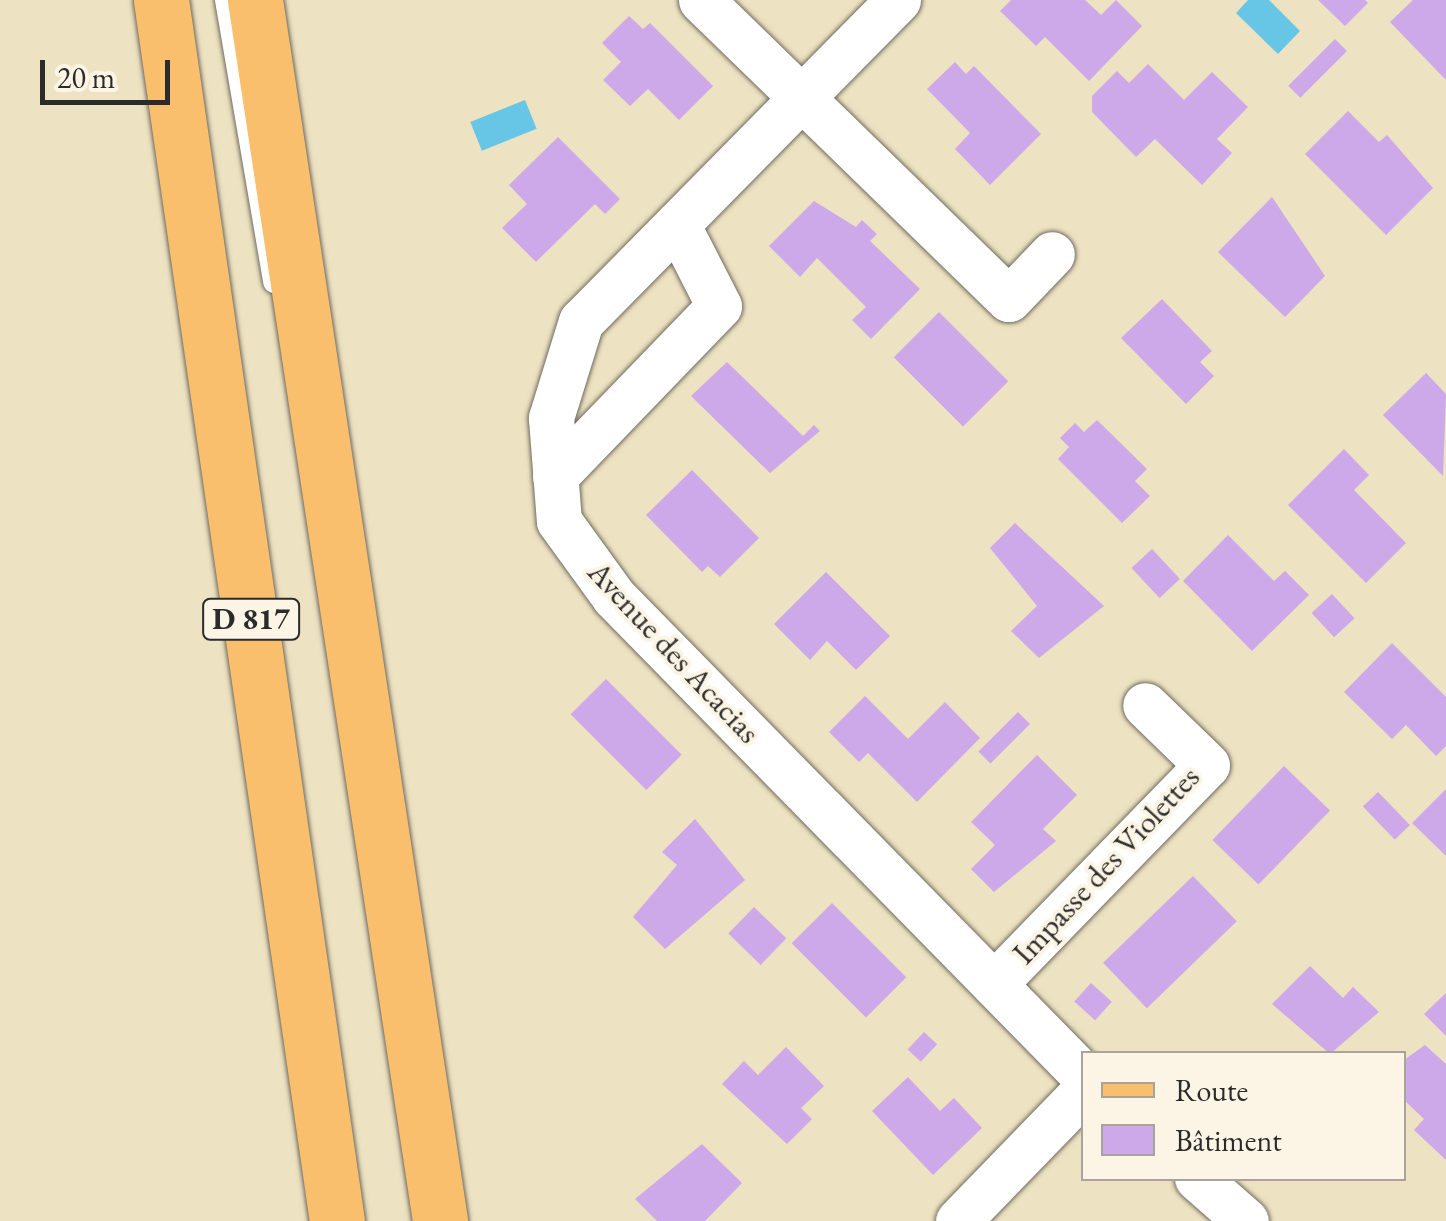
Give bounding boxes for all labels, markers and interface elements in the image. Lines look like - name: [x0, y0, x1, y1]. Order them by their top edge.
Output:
- scale bar: [45, 40, 175, 102]
- text: 20 m: [57, 58, 115, 97]
- street label: Avenue des Acacias: [580, 553, 768, 751]
- road number: D 817: [201, 594, 301, 644]
- street label: Impasse des Violettes: [1004, 758, 1208, 972]
- legend: [1081, 1051, 1406, 1181]
- text: Route: [1175, 1071, 1248, 1110]
- text: Bâtiment: [1175, 1121, 1282, 1160]

